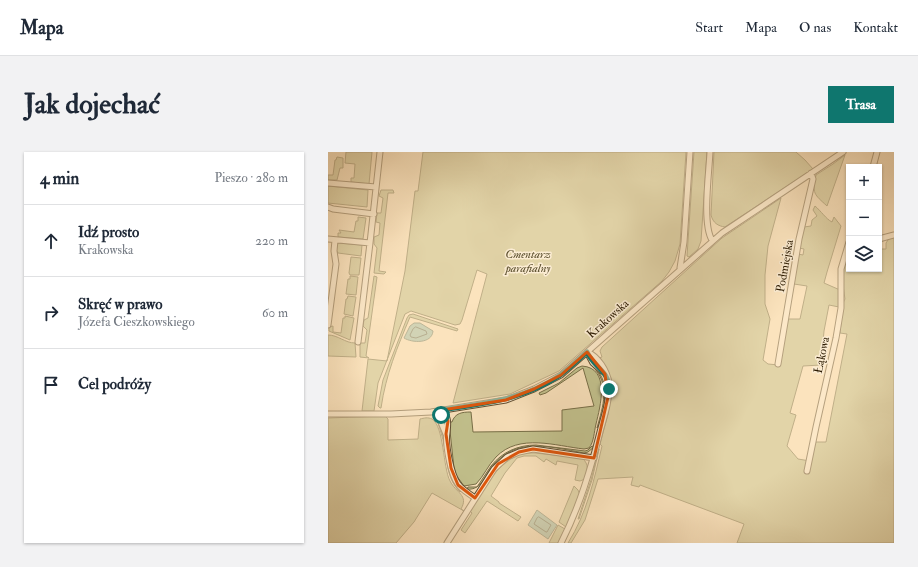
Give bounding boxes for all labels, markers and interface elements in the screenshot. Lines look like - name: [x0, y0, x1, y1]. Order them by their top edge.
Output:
- text: Mapa: [20, 16, 64, 40]
- text: Start: [695, 19, 723, 36]
- text: Mapa: [745, 19, 777, 36]
- text: O nas: [799, 19, 831, 36]
- text: Kontakt: [853, 19, 898, 36]
- button: Trasa: [828, 86, 894, 123]
- text: Jak dojechać: [24, 87, 160, 122]
- map controls: [846, 164, 882, 272]
- button: +: [846, 164, 882, 200]
- text: 4 min: [40, 168, 79, 189]
- text: Pieszo · 280 m: [214, 170, 288, 186]
- button: −: [846, 200, 882, 236]
- text: Idź prosto: [78, 223, 139, 242]
- icon: ahead: [40, 230, 62, 252]
- text: 220 m: [255, 233, 288, 249]
- button: layers: [846, 236, 882, 272]
- street label: Podmiejska: [773, 237, 797, 294]
- text: Krakowska: [78, 242, 133, 258]
- park label: Cmentarz parafialny: [504, 247, 551, 276]
- text: Skręć w prawo: [78, 295, 162, 314]
- street label: Krakowska: [584, 296, 633, 342]
- icon: right: [40, 302, 62, 324]
- text: 60 m: [262, 305, 288, 321]
- text: Józefa Cieszkowskiego: [78, 314, 195, 330]
- street label: Łąkowa: [811, 334, 833, 375]
- icon: arrive: [40, 374, 62, 396]
- text: Cel podróży: [78, 375, 151, 394]
- route end: [600, 380, 618, 398]
- route start: [432, 406, 450, 424]

